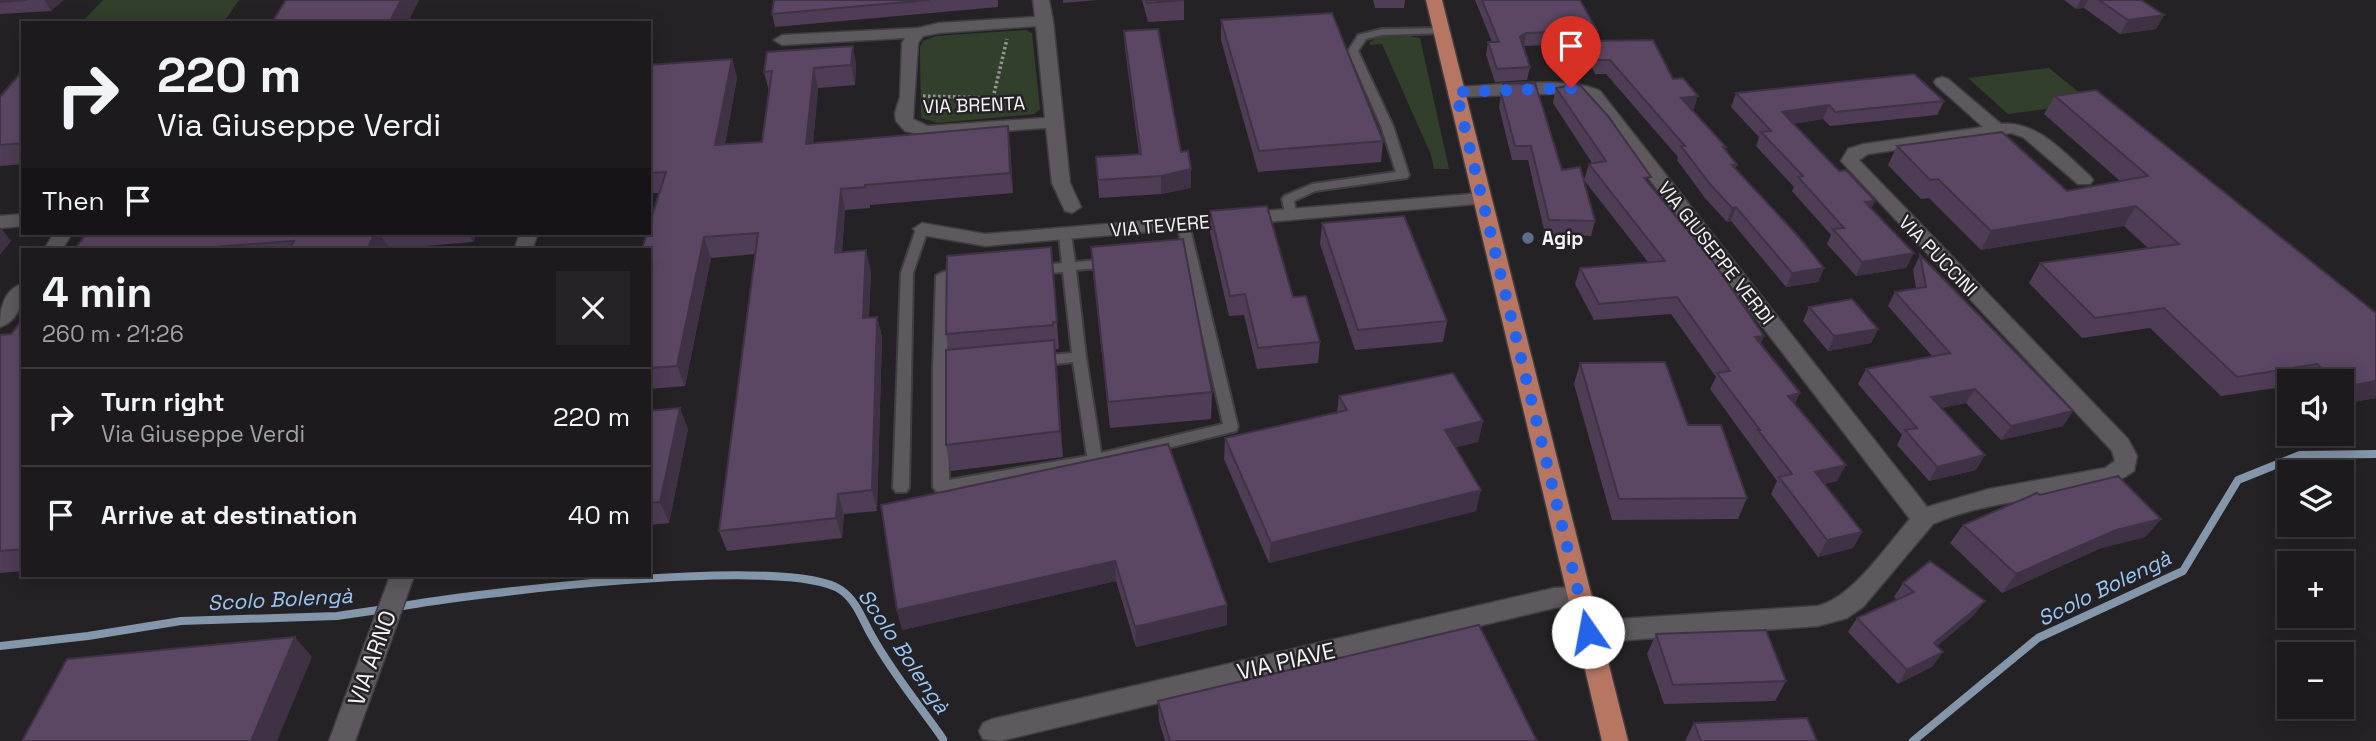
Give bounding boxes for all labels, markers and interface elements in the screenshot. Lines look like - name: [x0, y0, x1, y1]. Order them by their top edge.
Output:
- pin: [1541, 16, 1601, 88]
- icon: arrive: [1552, 27, 1590, 65]
- text: 220 m: [157, 44, 301, 106]
- icon: right: [42, 49, 133, 140]
- street label: VIA BRENTA: [922, 91, 1026, 119]
- text: Via Giuseppe Verdi: [157, 105, 441, 145]
- street label: VIA GIUSEPPE VERDI: [1652, 176, 1780, 330]
- icon: arrive: [119, 182, 157, 220]
- text: Then: [42, 184, 105, 218]
- street label: VIA TEVERE: [1109, 209, 1211, 243]
- street label: VIA PUCCINI: [1893, 210, 1983, 302]
- place label: Agip: [1542, 226, 1583, 251]
- marker: Agip: [1520, 230, 1536, 246]
- text: 4 min: [42, 266, 152, 319]
- button: close: [556, 271, 630, 345]
- text: 260 m · 21:26: [42, 319, 184, 349]
- map controls: [2277, 369, 2354, 719]
- button: sound: [2277, 369, 2354, 446]
- text: Turn right: [101, 385, 225, 419]
- icon: right: [42, 398, 80, 436]
- text: 220 m: [553, 400, 630, 434]
- text: Via Giuseppe Verdi: [101, 419, 305, 449]
- button: layers: [2277, 460, 2354, 537]
- icon: arrive: [42, 496, 80, 534]
- text: Arrive at destination: [101, 498, 358, 532]
- text: 40 m: [568, 498, 630, 532]
- water label: Scolo Bolengà: [2033, 544, 2176, 632]
- button: +: [2277, 551, 2354, 628]
- water label: Scolo Bolengà: [207, 582, 354, 616]
- water label: Scolo Bolengà: [852, 583, 956, 719]
- position arrow: [1551, 595, 1625, 669]
- street label: VIA ARNO: [341, 606, 403, 710]
- street label: VIA PIAVE: [1234, 635, 1338, 687]
- button: −: [2277, 642, 2354, 719]

